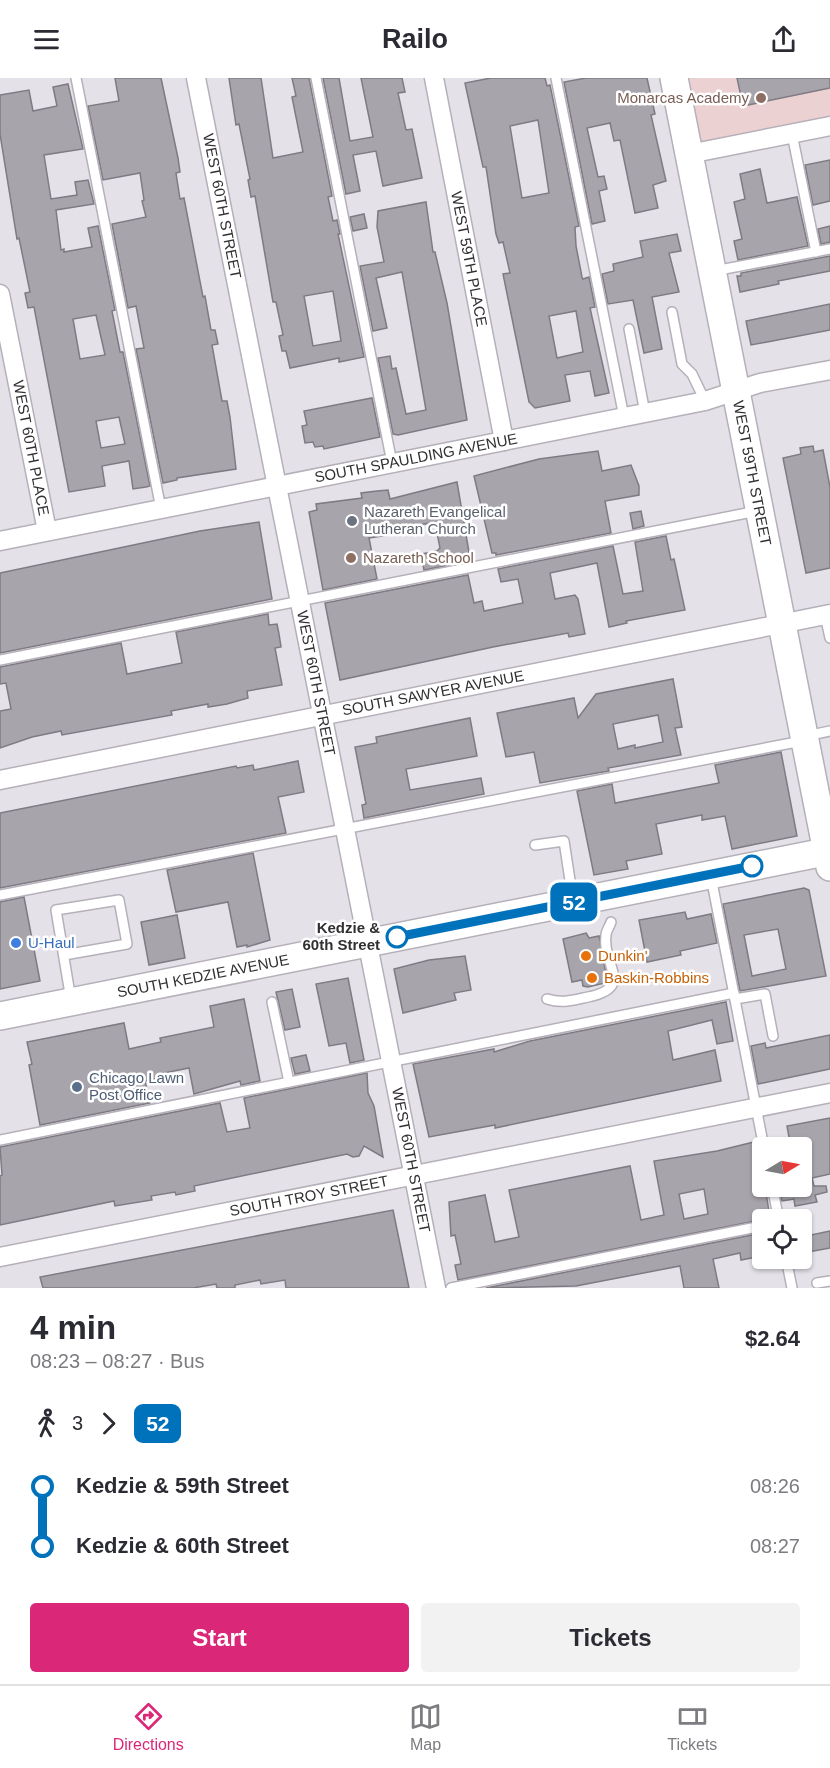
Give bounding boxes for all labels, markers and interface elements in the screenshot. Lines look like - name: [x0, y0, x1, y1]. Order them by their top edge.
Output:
- icon: menu: [30, 23, 63, 56]
- icon: share: [767, 23, 800, 56]
- text: Railo: [382, 24, 448, 54]
- place label: Monarcas Academy: [617, 89, 749, 106]
- marker: Monarcas Academy: [754, 91, 768, 105]
- street label: WEST 60TH STREET: [200, 132, 245, 280]
- street label: WEST 59TH PLACE: [448, 190, 491, 328]
- street label: WEST 60TH PLACE: [10, 379, 53, 517]
- street label: WEST 59TH STREET: [730, 399, 775, 547]
- street label: SOUTH SPAULDING AVENUE: [313, 429, 519, 486]
- place label: Nazareth Evangelical Lutheran Church: [364, 503, 506, 537]
- marker: Nazareth Evangelical Lutheran Church: [345, 514, 359, 528]
- place label: Nazareth School: [363, 549, 474, 566]
- marker: Nazareth School: [344, 551, 358, 565]
- street label: WEST 60TH STREET: [294, 609, 339, 757]
- street label: SOUTH SAWYER AVENUE: [340, 667, 525, 719]
- unlabelled marker: [741, 855, 763, 877]
- line badge: 52: [547, 882, 601, 922]
- text: 52: [562, 891, 586, 914]
- place label: Kedzie & 60th Street: [302, 919, 380, 953]
- marker: Kedzie & 60th Street: [386, 926, 408, 948]
- place label: U-Haul: [28, 934, 75, 951]
- marker: U-Haul: [9, 936, 23, 950]
- place label: Dunkin': [598, 947, 648, 964]
- marker: Dunkin': [579, 949, 593, 963]
- street label: SOUTH KEDZIE AVENUE: [116, 950, 290, 1001]
- place label: Baskin-Robbins: [604, 969, 709, 986]
- marker: Baskin-Robbins: [585, 971, 599, 985]
- place label: Chicago Lawn Post Office: [89, 1069, 184, 1103]
- marker: Chicago Lawn Post Office: [70, 1080, 84, 1094]
- street label: WEST 60TH STREET: [389, 1086, 434, 1234]
- north arrow: [752, 1137, 812, 1197]
- map controls: [752, 1137, 812, 1269]
- street label: SOUTH TROY STREET: [228, 1172, 390, 1219]
- button: locate: [752, 1209, 812, 1269]
- text: 4 min: [30, 1309, 116, 1346]
- text: $2.64: [745, 1326, 800, 1351]
- text: 08:23 – 08:27 · Bus: [30, 1350, 205, 1372]
- icon: walk: [30, 1407, 63, 1440]
- icon: forward: [92, 1407, 125, 1440]
- text: 3: [72, 1412, 83, 1434]
- text: 52: [146, 1412, 169, 1435]
- text: Kedzie & 59th Street: [76, 1473, 289, 1498]
- text: 08:26: [750, 1475, 800, 1497]
- text: Kedzie & 60th Street: [76, 1533, 289, 1558]
- text: 08:27: [750, 1535, 800, 1557]
- button: Start: [30, 1603, 409, 1672]
- button: Tickets: [421, 1603, 800, 1672]
- tab: Directions: [113, 1700, 184, 1754]
- tab: Map: [409, 1700, 442, 1754]
- tab: Tickets: [667, 1700, 717, 1754]

